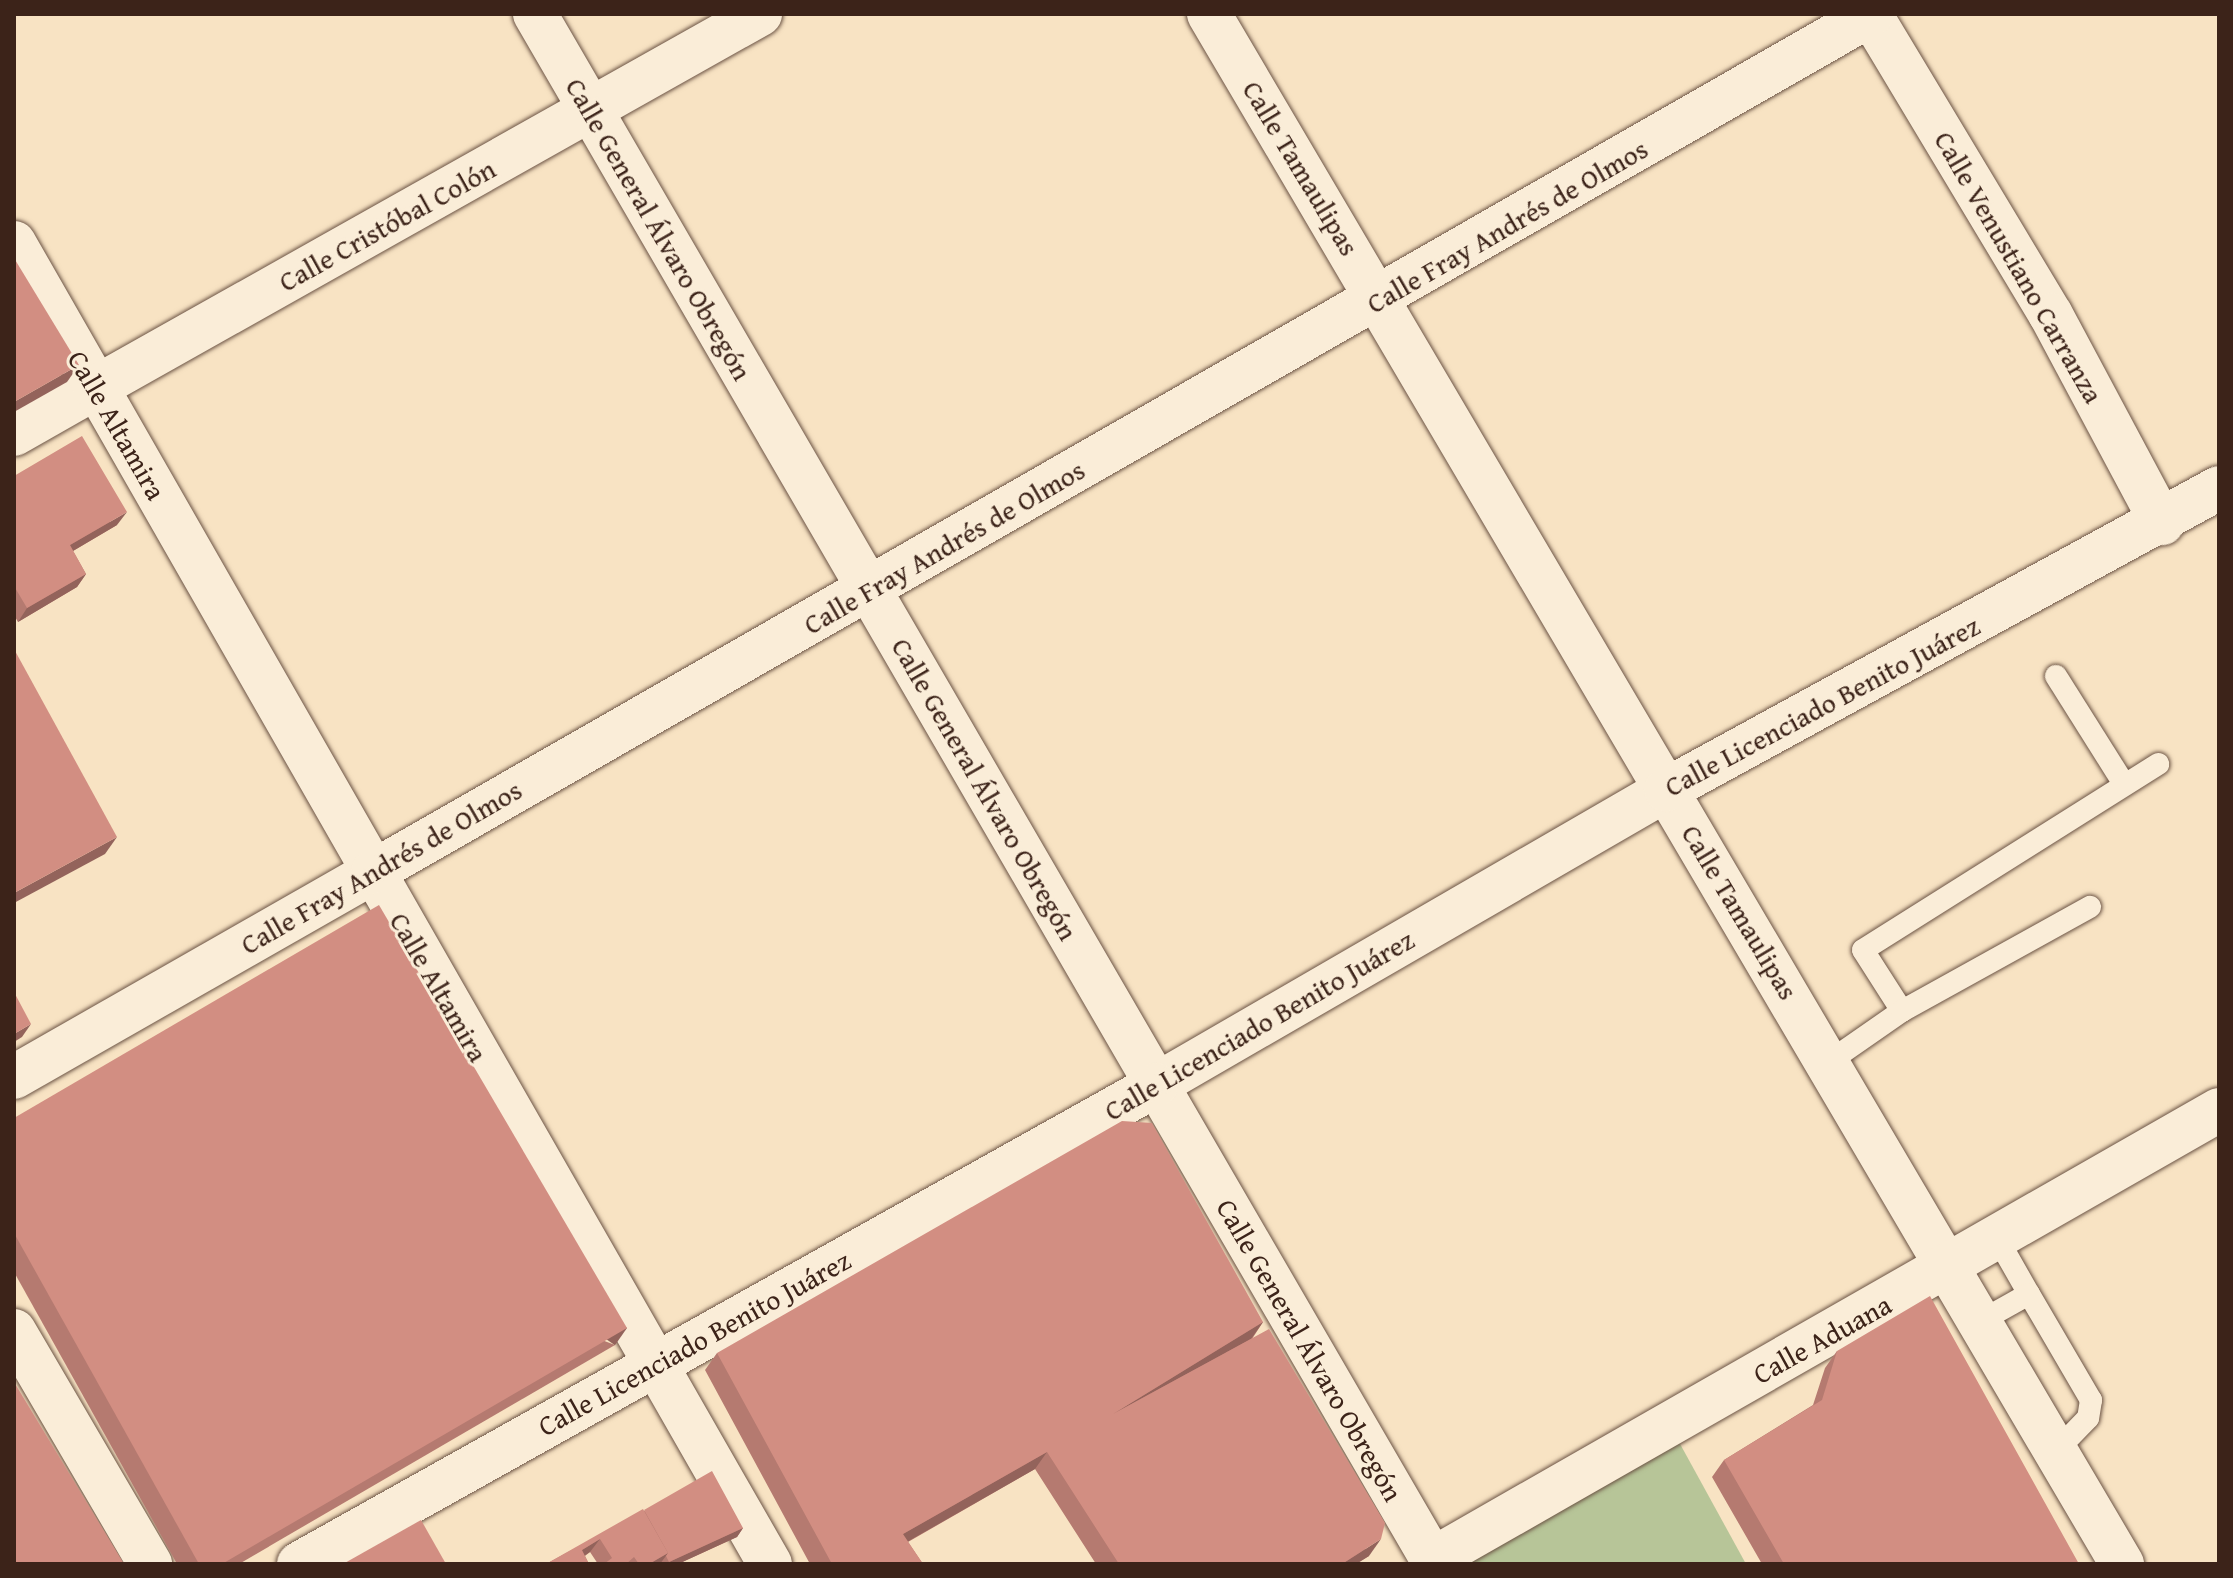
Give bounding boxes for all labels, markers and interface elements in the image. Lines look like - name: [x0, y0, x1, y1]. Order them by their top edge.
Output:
- street label: Calle General Álvaro Obregón: [559, 72, 759, 386]
- street label: Calle Tamaulipas: [1236, 75, 1366, 261]
- street label: Calle Venustiano Carranza: [1927, 125, 2111, 409]
- street label: Calle Fray Andrés de Olmos: [1361, 132, 1653, 320]
- street label: Calle Cristóbal Colón: [273, 152, 501, 298]
- street label: Calle Altamira: [61, 344, 173, 506]
- street label: Calle Fray Andrés de Olmos: [798, 453, 1090, 641]
- street label: Calle Licenciado Benito Juárez: [1659, 609, 1985, 803]
- street label: Calle General Álvaro Obregón: [885, 632, 1085, 946]
- street label: Calle Fray Andrés de Olmos: [235, 773, 527, 961]
- street label: Calle Tamaulipas: [1675, 819, 1805, 1005]
- street label: Calle Altamira: [383, 906, 495, 1068]
- street label: Calle Licenciado Benito Juárez: [1098, 922, 1420, 1128]
- street label: Calle General Álvaro Obregón: [1210, 1193, 1410, 1507]
- street label: Calle Licenciado Benito Juárez: [532, 1243, 856, 1443]
- street label: Calle Aduana: [1747, 1287, 1897, 1391]

